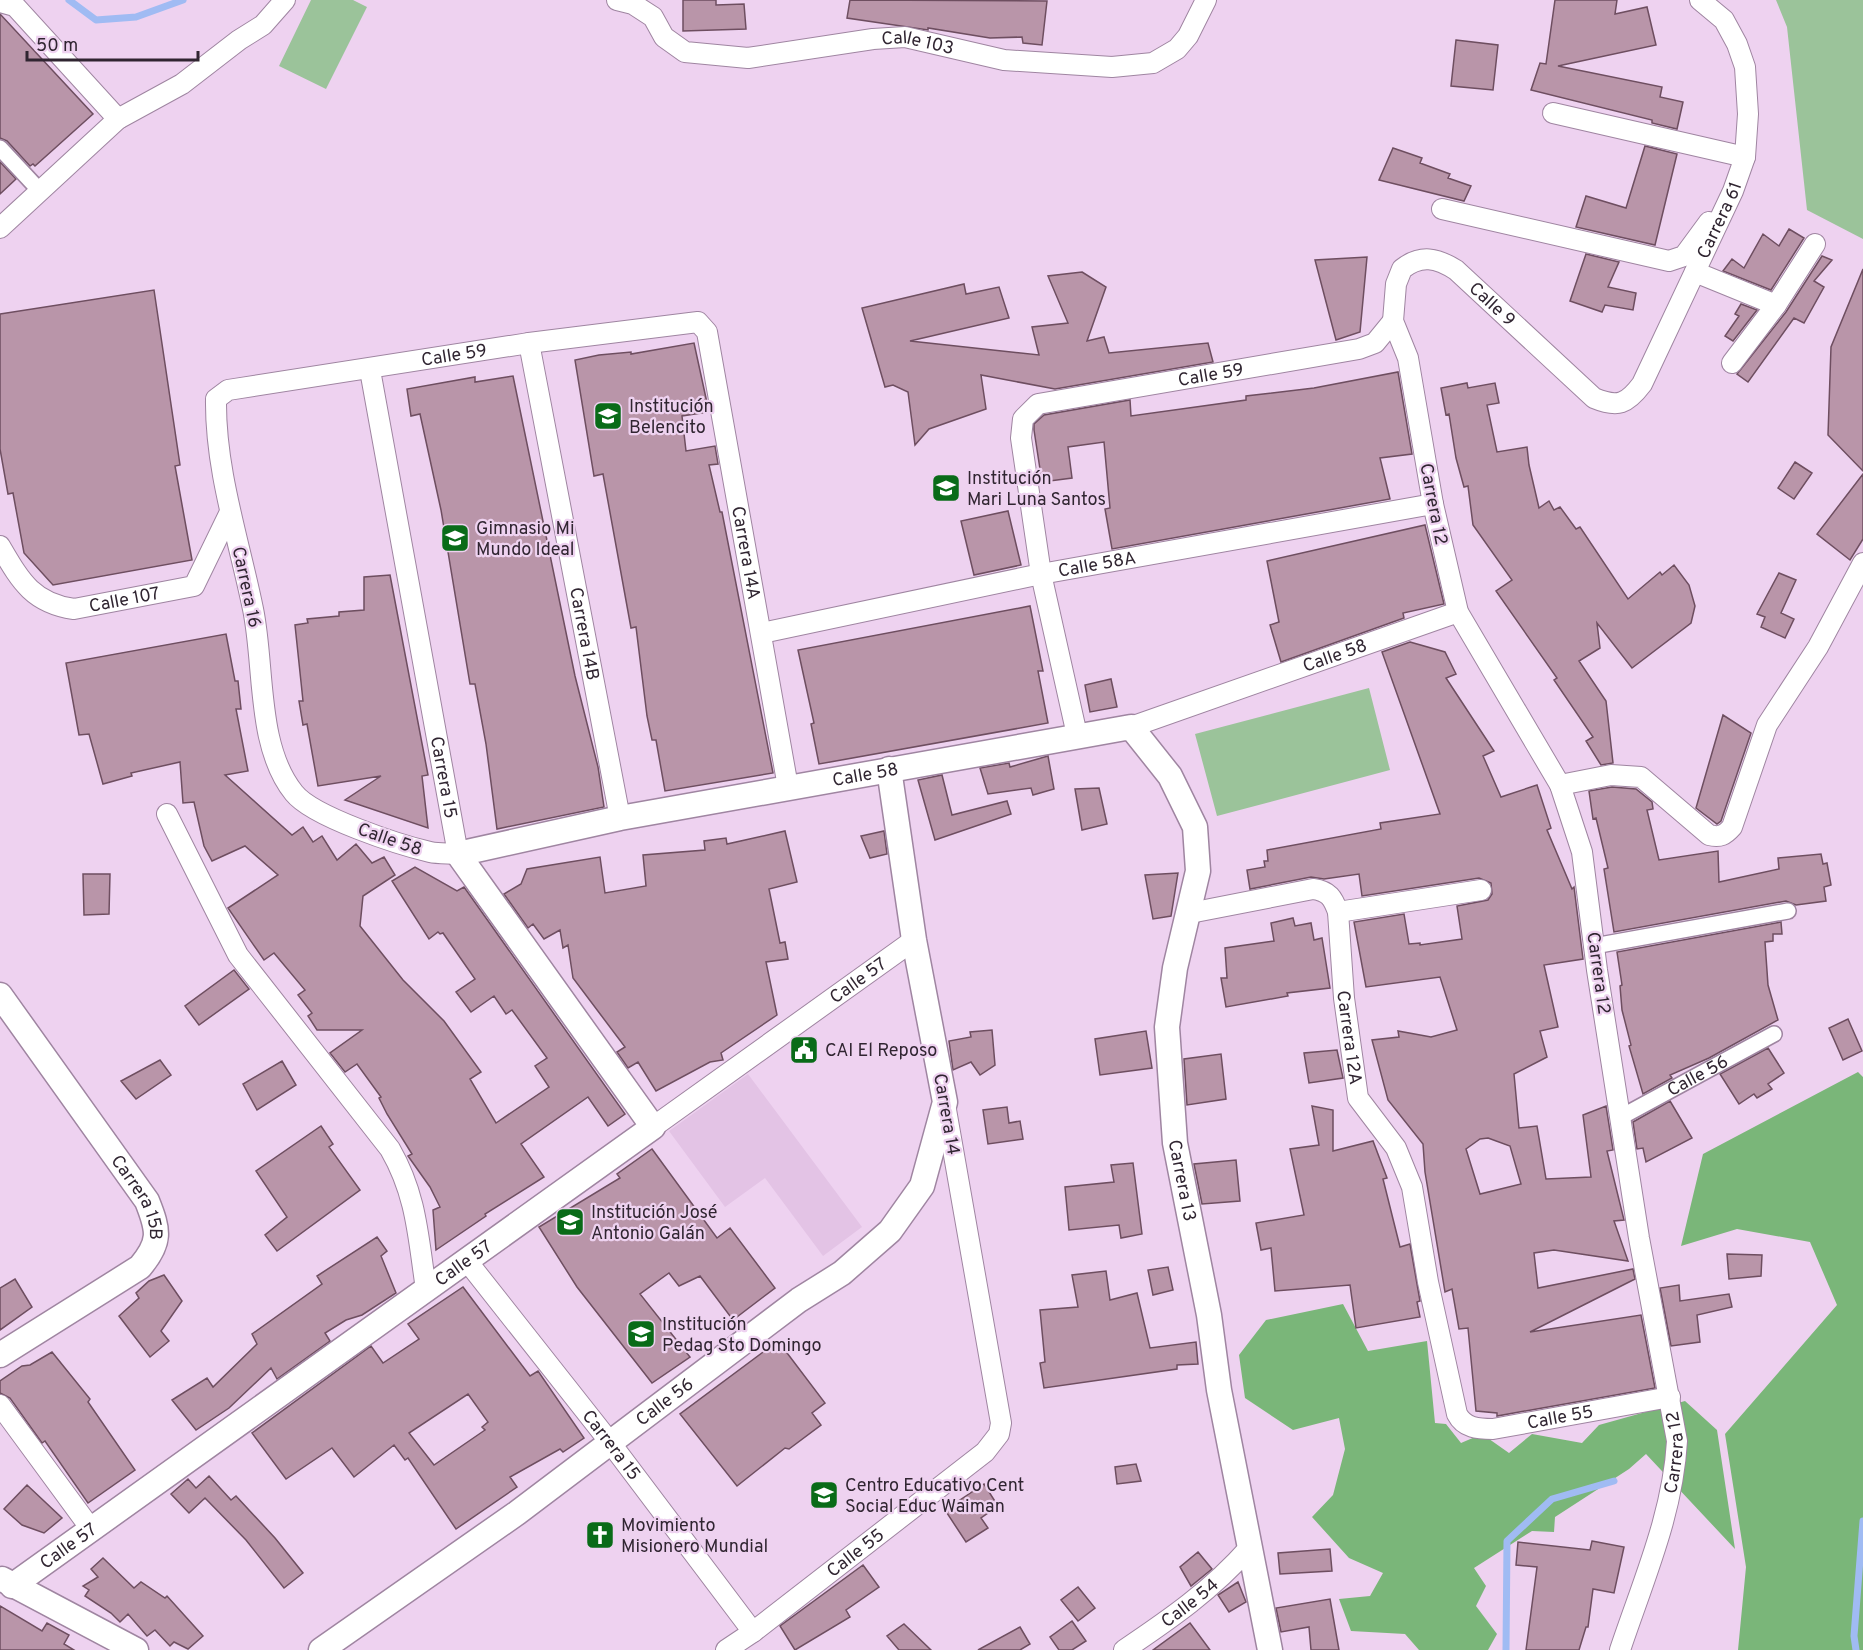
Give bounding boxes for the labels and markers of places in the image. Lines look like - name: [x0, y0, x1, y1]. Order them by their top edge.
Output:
- place label: Institución Belencito: [629, 396, 714, 440]
- school or university icon: Institución Belencito: [592, 400, 624, 432]
- place label: Institución Mari Luna Santos: [967, 468, 1106, 512]
- school or university icon: Institución Mari Luna Santos: [930, 472, 962, 504]
- place label: Gimnasio Mi Mundo Ideal: [476, 518, 575, 562]
- school or university icon: Gimnasio Mi Mundo Ideal: [439, 522, 471, 554]
- public building icon: CAI El Reposo: [788, 1034, 820, 1066]
- place label: CAI El Reposo: [825, 1040, 937, 1063]
- place label: Institución José Antonio Galán: [591, 1202, 718, 1246]
- school or university icon: Institución José Antonio Galán: [554, 1206, 586, 1238]
- place label: Institución Pedag Sto Domingo: [662, 1314, 821, 1358]
- school or university icon: Institución Pedag Sto Domingo: [625, 1318, 657, 1350]
- place label: Centro Educativo Cent Social Educ Waiman: [845, 1475, 1024, 1519]
- school or university icon: Centro Educativo Cent Social Educ Waiman: [808, 1479, 840, 1511]
- place label: Movimiento Misionero Mundial: [621, 1515, 768, 1559]
- church icon: Movimiento Misionero Mundial: [584, 1519, 616, 1551]

